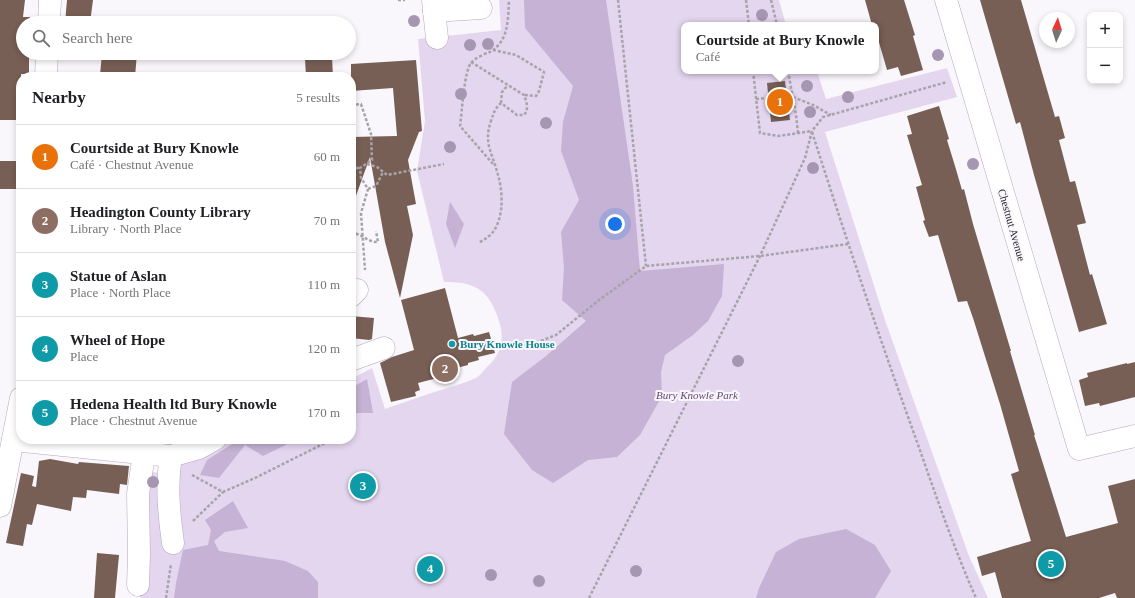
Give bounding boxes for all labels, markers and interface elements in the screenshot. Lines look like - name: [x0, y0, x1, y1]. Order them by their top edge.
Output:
- north arrow: [1039, 12, 1075, 48]
- map controls: [1087, 12, 1123, 84]
- button: +: [1087, 12, 1123, 48]
- search box: [16, 16, 356, 60]
- popup: [681, 22, 879, 74]
- icon: search: [30, 27, 52, 49]
- text: Search here: [62, 30, 132, 46]
- text: Courtside at Bury Knowle: [696, 32, 864, 48]
- button: −: [1087, 48, 1123, 84]
- text: Café: [696, 49, 720, 64]
- pin: 1: [767, 87, 793, 117]
- text: Nearby: [32, 88, 86, 107]
- text: 5 results: [296, 90, 340, 105]
- text: Courtside at Bury Knowle: [70, 140, 239, 156]
- text: 1: [42, 149, 48, 164]
- text: 60 m: [314, 149, 340, 164]
- text: Café · Chestnut Avenue: [70, 157, 194, 172]
- street label: Chestnut Avenue: [996, 187, 1028, 263]
- text: Headington County Library: [70, 204, 251, 220]
- text: 2: [42, 213, 48, 228]
- text: 70 m: [314, 213, 340, 228]
- your location: [605, 214, 625, 234]
- text: Library · North Place: [70, 221, 182, 236]
- text: Statue of Aslan: [70, 268, 167, 284]
- text: 3: [42, 277, 48, 292]
- text: 110 m: [308, 277, 340, 292]
- text: Place · North Place: [70, 285, 171, 300]
- text: Wheel of Hope: [70, 332, 165, 348]
- place label: Bury Knowle House: [460, 338, 555, 350]
- marker: Bury Knowle House: [447, 339, 457, 349]
- text: 4: [42, 341, 48, 356]
- text: 120 m: [307, 341, 340, 356]
- text: Place: [70, 349, 98, 364]
- pin: 2: [432, 354, 458, 384]
- park label: Bury Knowle Park: [656, 389, 739, 401]
- text: Hedena Health ltd Bury Knowle: [70, 396, 277, 412]
- text: 5: [42, 405, 48, 420]
- text: 170 m: [307, 405, 340, 420]
- text: Place · Chestnut Avenue: [70, 413, 197, 428]
- pin: 3: [350, 471, 376, 501]
- pin: 5: [1038, 549, 1064, 579]
- pin: 4: [417, 554, 443, 584]

